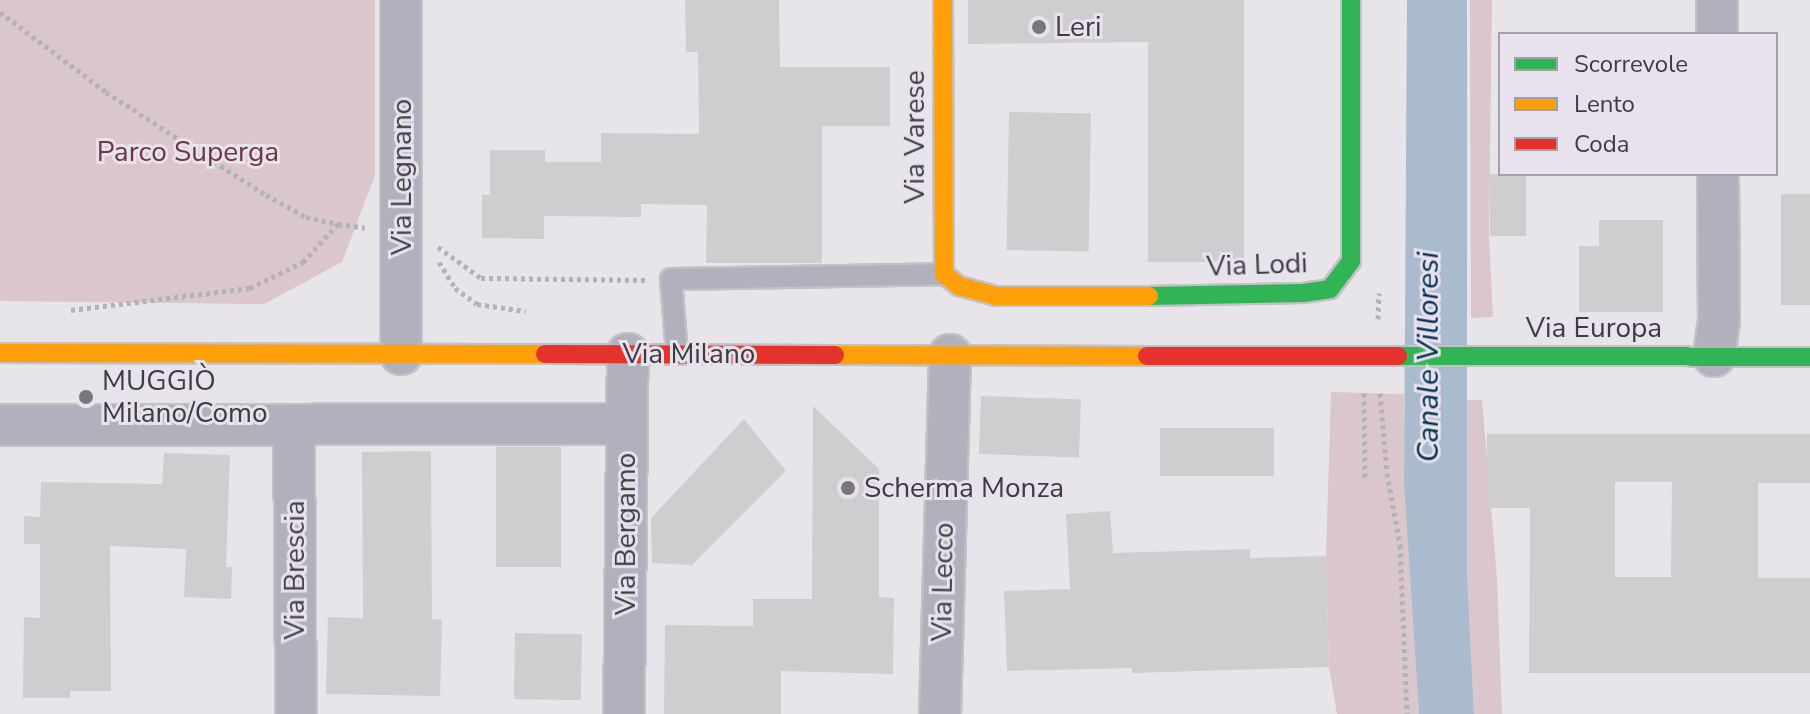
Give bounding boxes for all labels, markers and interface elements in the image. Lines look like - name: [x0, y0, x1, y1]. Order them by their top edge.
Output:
- place label: Leri: [1055, 10, 1101, 44]
- marker: Leri: [1030, 18, 1048, 36]
- legend: [1498, 32, 1778, 176]
- text: Scorrevole: [1574, 48, 1688, 80]
- street label: Via Varese: [898, 70, 932, 204]
- text: Lento: [1574, 88, 1635, 120]
- street label: Via Legnano: [385, 99, 419, 255]
- text: Coda: [1574, 128, 1629, 160]
- park label: Parco Superga: [97, 135, 279, 169]
- street label: Via Lodi: [1206, 246, 1308, 284]
- water label: Canale Villoresi: [1411, 252, 1447, 462]
- street label: Via Europa: [1526, 311, 1662, 345]
- street label: Via Milano: [623, 337, 755, 371]
- place label: MUGGIÒ Milano/Como: [102, 364, 268, 430]
- marker: MUGGIÒ Milano/Como: [77, 388, 95, 406]
- street label: Via Bergamo: [609, 453, 643, 615]
- place label: Scherma Monza: [864, 471, 1064, 505]
- marker: Scherma Monza: [839, 479, 857, 497]
- street label: Via Brescia: [278, 500, 312, 640]
- street label: Via Lecco: [925, 522, 961, 642]

